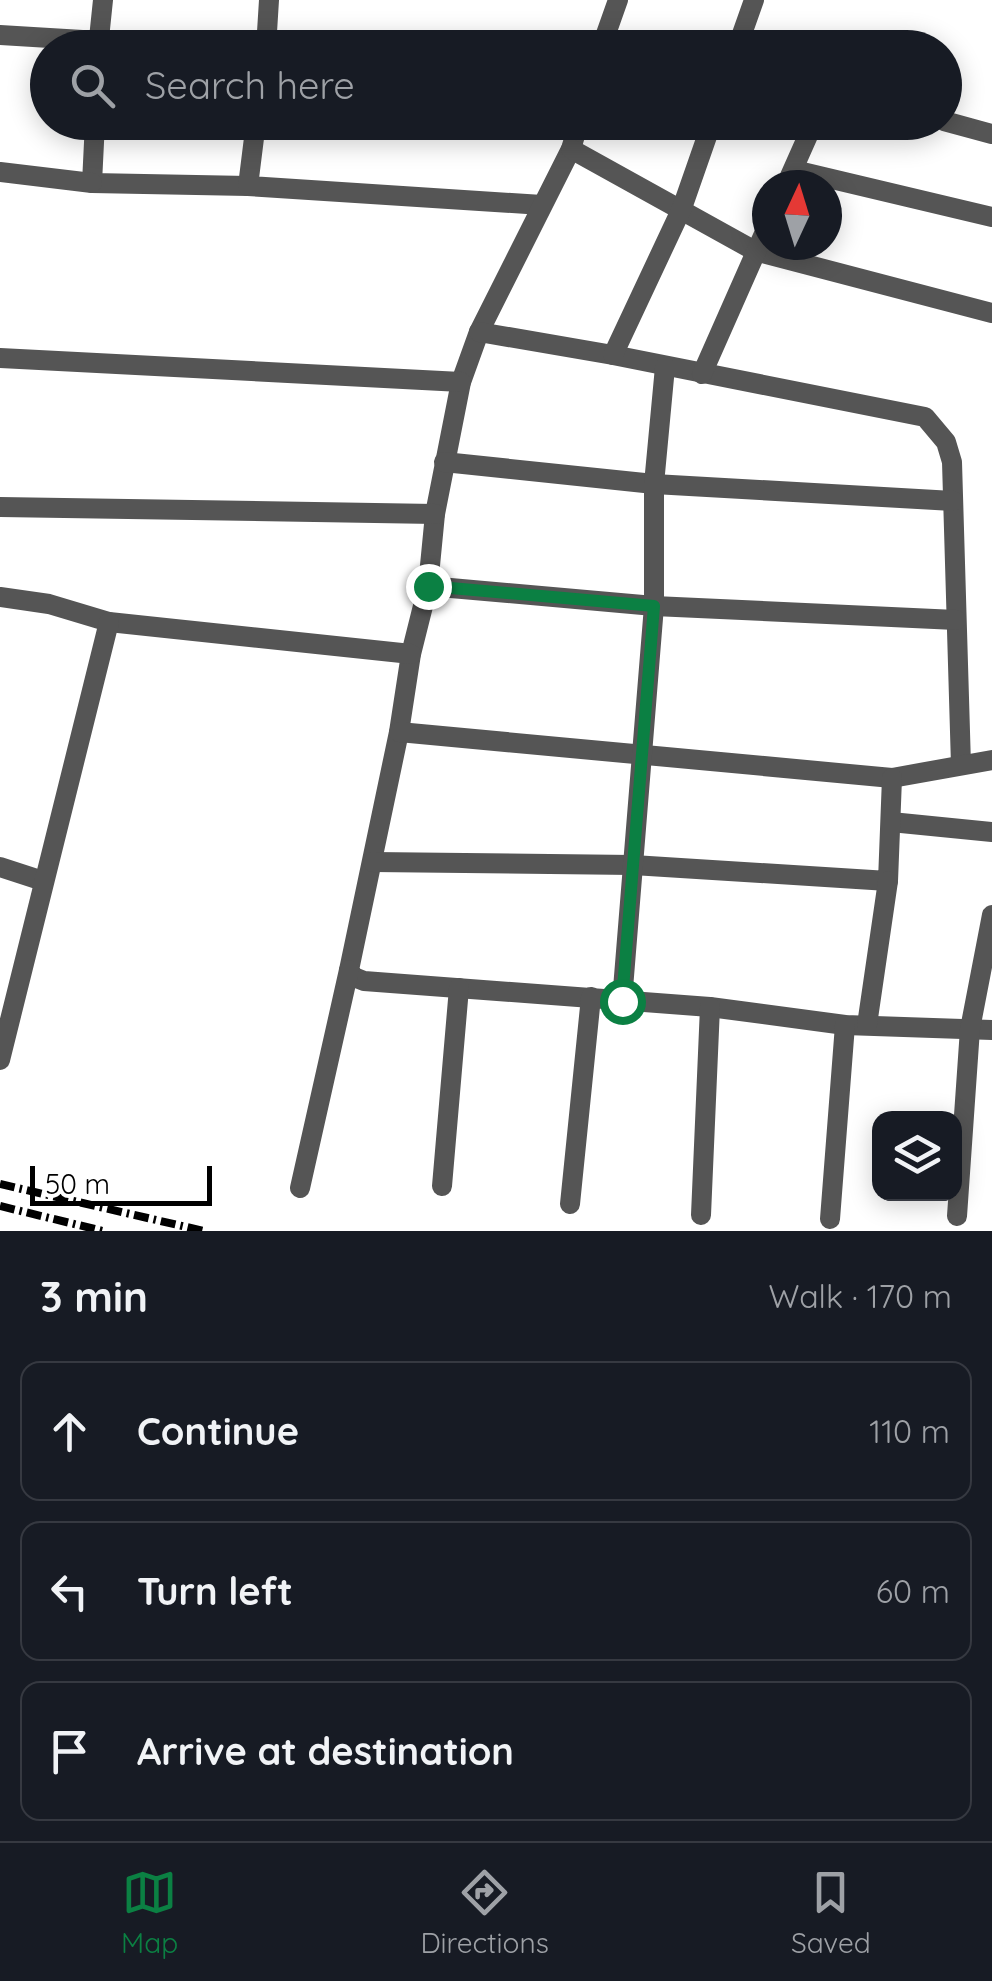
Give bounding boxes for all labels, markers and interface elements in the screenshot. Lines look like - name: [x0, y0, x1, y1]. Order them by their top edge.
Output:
- search box: [30, 30, 962, 140]
- icon: search: [65, 58, 120, 113]
- text: Search here: [145, 61, 355, 109]
- north arrow: [752, 170, 842, 260]
- route end: [406, 564, 452, 610]
- route start: [600, 979, 646, 1025]
- map controls: [872, 1111, 962, 1201]
- button: layers: [872, 1111, 962, 1201]
- scale bar: [30, 1161, 212, 1206]
- text: 50 m: [45, 1166, 110, 1201]
- text: 3 min: [40, 1270, 148, 1323]
- text: Walk · 170 m: [769, 1276, 952, 1316]
- icon: ahead: [42, 1404, 97, 1459]
- text: Continue: [137, 1407, 299, 1455]
- text: 110 m: [869, 1411, 950, 1451]
- icon: left: [42, 1564, 97, 1619]
- text: Turn left: [137, 1567, 293, 1615]
- text: 60 m: [876, 1571, 950, 1611]
- icon: arrive: [42, 1724, 97, 1779]
- text: Arrive at destination: [137, 1727, 514, 1775]
- tab: Map: [121, 1865, 178, 1960]
- tab: Directions: [420, 1865, 549, 1960]
- tab: Saved: [791, 1865, 871, 1960]

